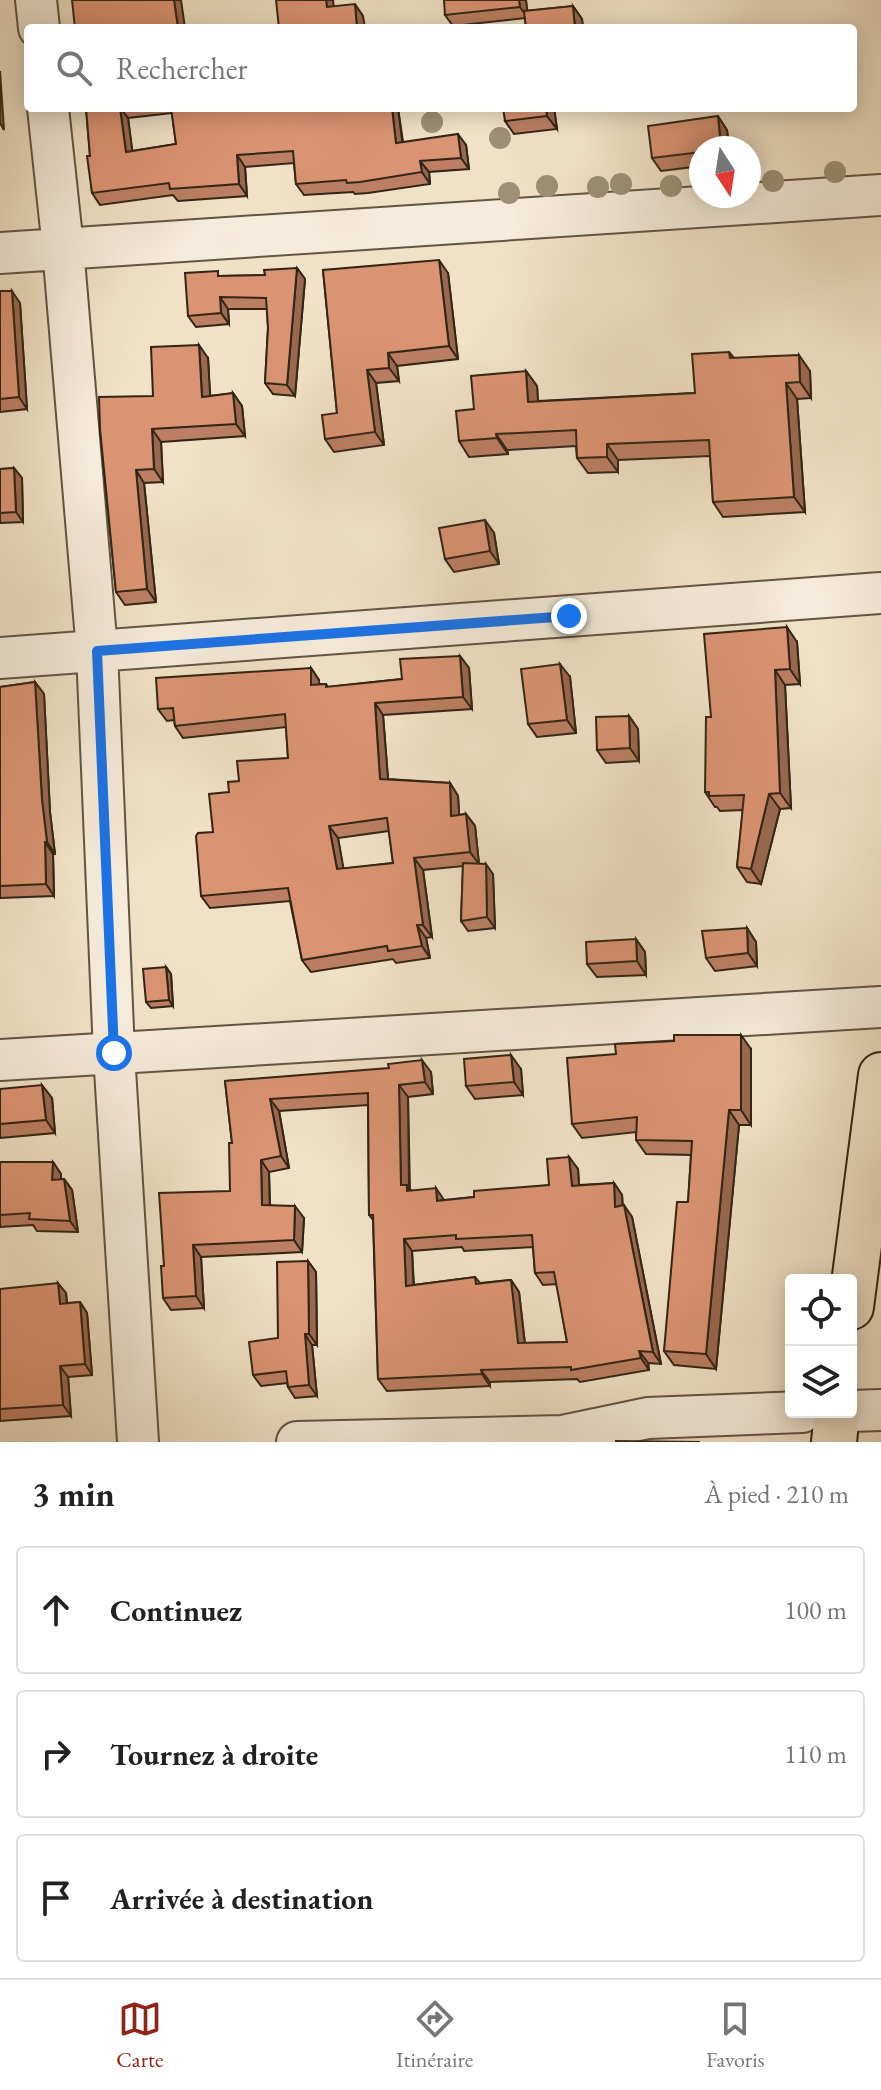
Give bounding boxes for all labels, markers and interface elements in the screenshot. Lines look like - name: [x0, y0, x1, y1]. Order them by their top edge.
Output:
- search box: [24, 24, 857, 112]
- icon: search: [52, 46, 96, 90]
- text: Rechercher: [116, 49, 248, 88]
- north arrow: [689, 136, 761, 208]
- route end: [551, 598, 587, 634]
- route start: [96, 1035, 132, 1071]
- map controls: [785, 1274, 857, 1418]
- button: locate: [785, 1274, 857, 1346]
- button: layers: [785, 1346, 857, 1418]
- text: 3 min: [32, 1472, 115, 1516]
- text: À pied · 210 m: [704, 1477, 849, 1511]
- icon: ahead: [34, 1588, 78, 1632]
- text: Continuez: [110, 1591, 242, 1630]
- text: 100 m: [784, 1593, 847, 1627]
- icon: right: [34, 1732, 78, 1776]
- text: Tournez à droite: [110, 1735, 318, 1774]
- text: 110 m: [784, 1737, 847, 1771]
- icon: arrive: [34, 1876, 78, 1920]
- text: Arrivée à destination: [110, 1879, 373, 1918]
- tab: Carte: [116, 1997, 163, 2074]
- tab: Itinéraire: [396, 1997, 473, 2074]
- tab: Favoris: [706, 1997, 765, 2074]

